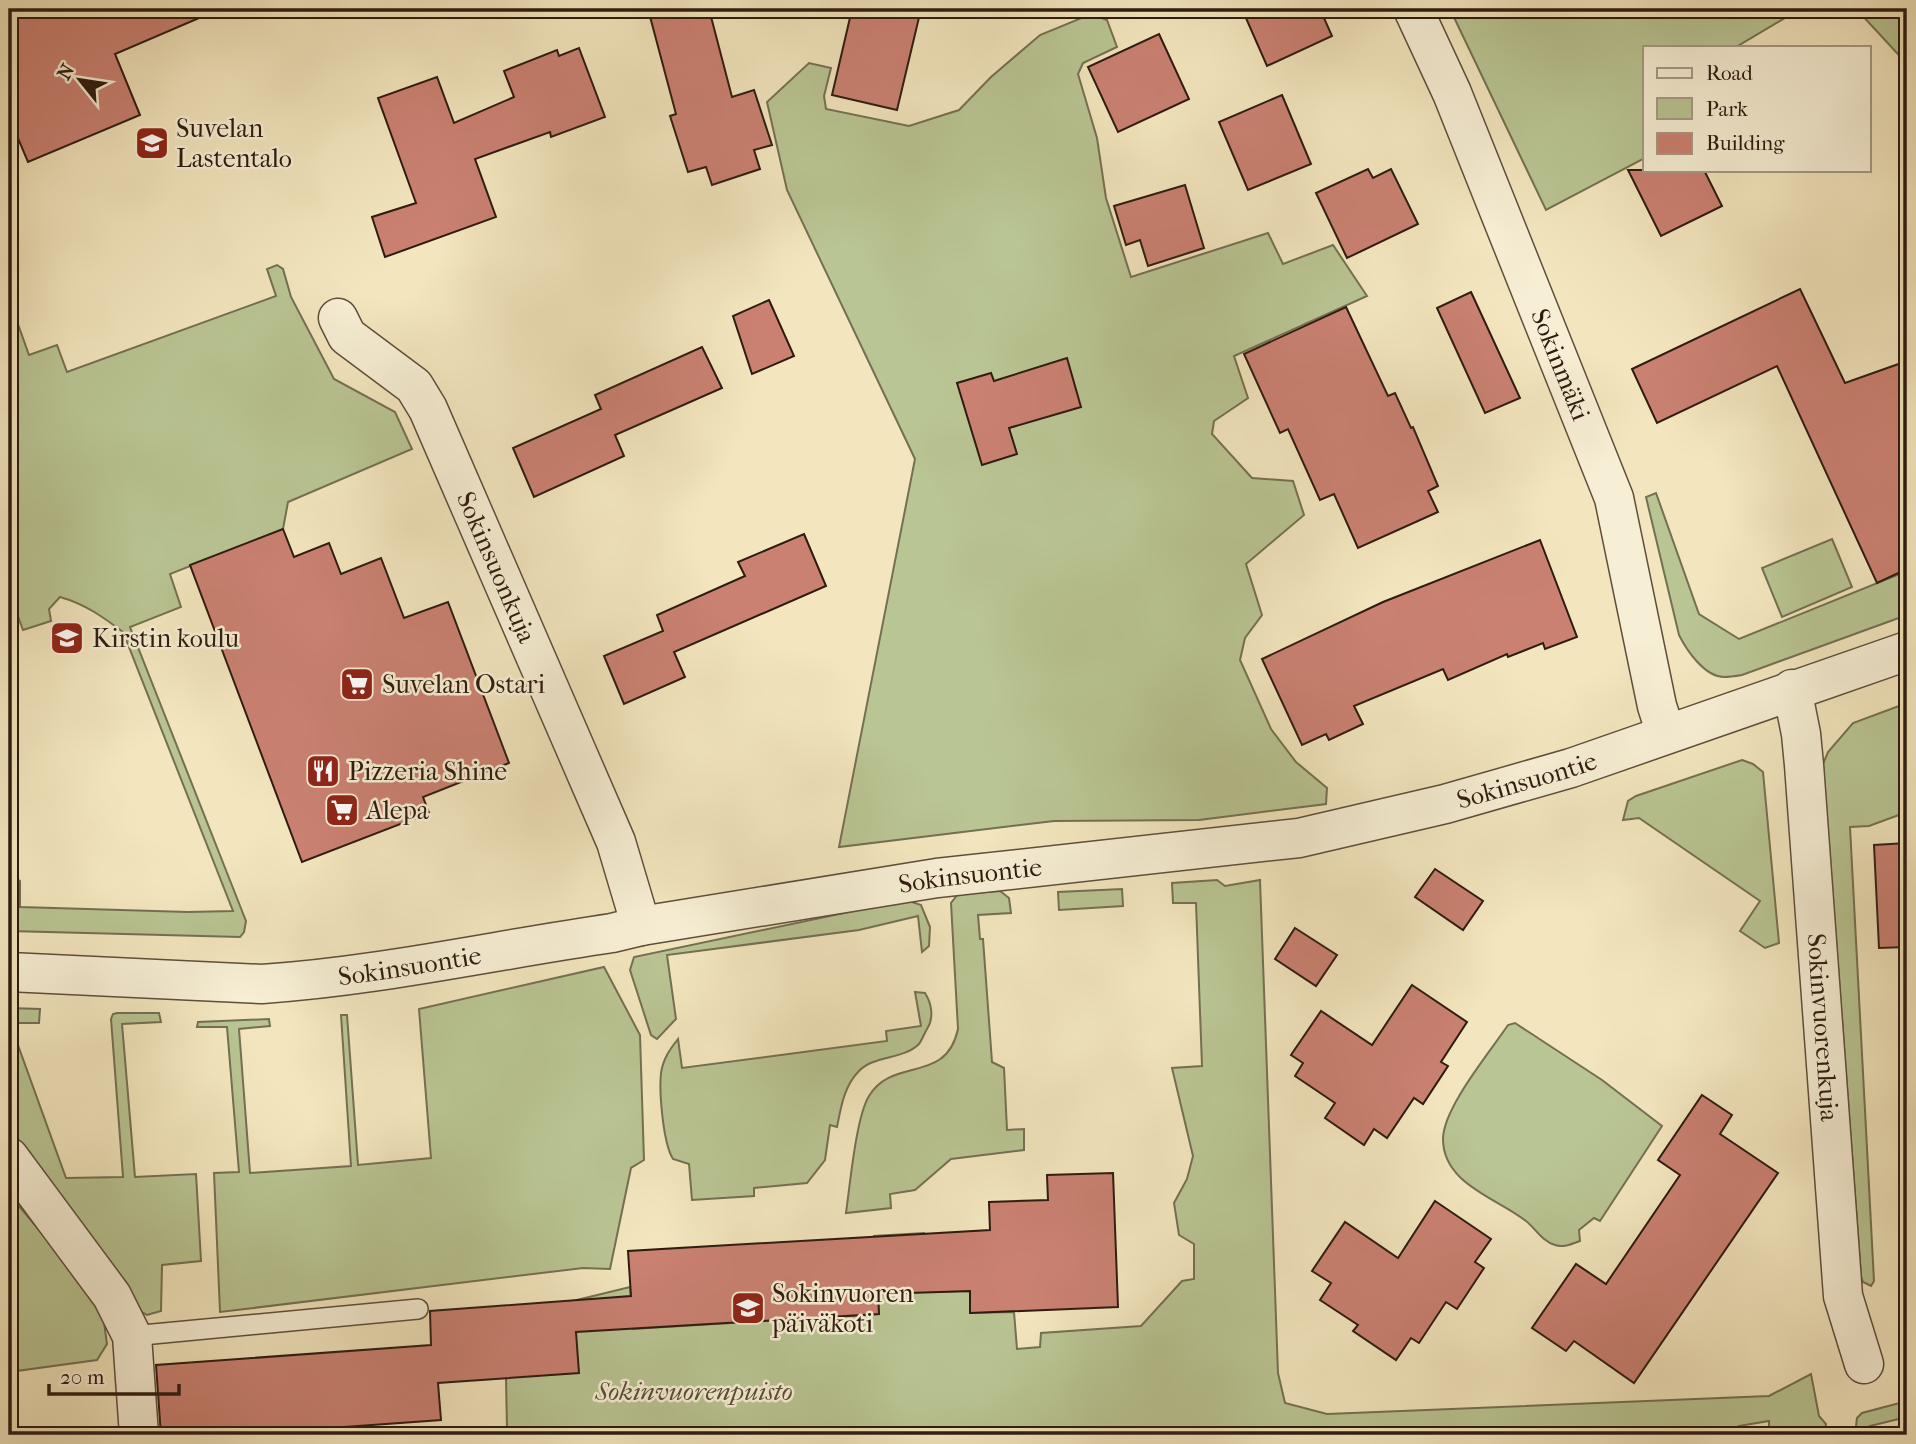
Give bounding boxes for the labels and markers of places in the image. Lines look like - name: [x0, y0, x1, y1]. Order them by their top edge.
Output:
- place label: Suvelan Lastentalo: [176, 113, 292, 174]
- school or university icon: Suvelan Lastentalo: [133, 124, 171, 162]
- school or university icon: Kirstin koulu: [48, 619, 86, 657]
- place label: Kirstin koulu: [92, 623, 240, 654]
- supermarket icon: Suvelan Ostari: [338, 665, 376, 703]
- place label: Suvelan Ostari: [382, 669, 546, 700]
- restaurant icon: Pizzeria Shine: [304, 752, 342, 790]
- place label: Pizzeria Shine: [348, 756, 507, 787]
- supermarket icon: Alepa: [323, 791, 361, 829]
- place label: Alepa: [365, 795, 430, 826]
- place label: Sokinvuoren päiväkoti: [771, 1278, 914, 1339]
- school or university icon: Sokinvuoren päiväkoti: [729, 1289, 767, 1327]

